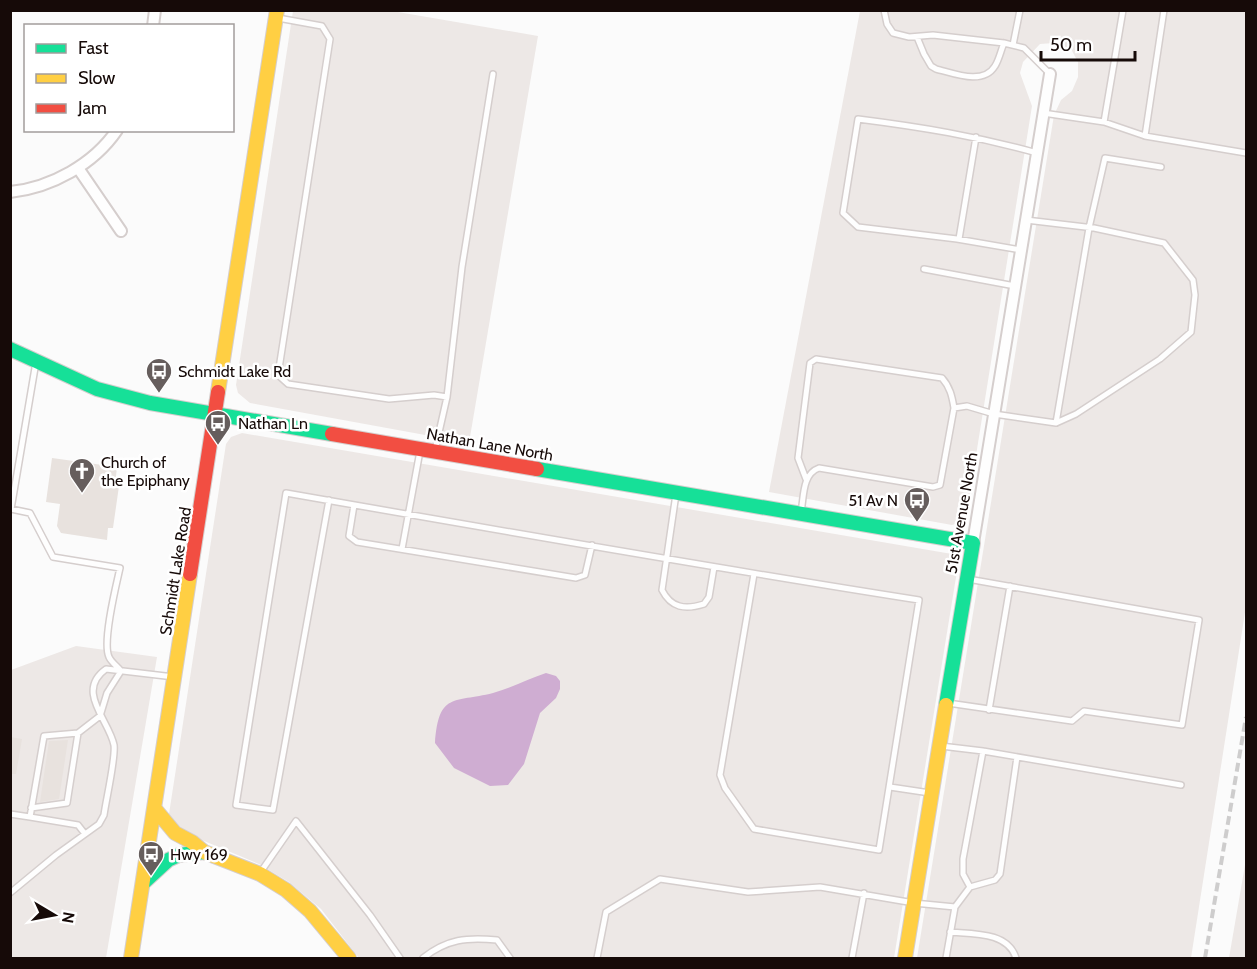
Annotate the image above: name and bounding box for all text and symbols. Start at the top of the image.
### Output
legend [24,24,234,132]
scale bar [1041,24,1136,62]
text: 50 m [1050,34,1092,56]
text: Fast [78,37,109,59]
text: Slow [78,67,115,89]
text: Jam [77,97,107,119]
bus stop icon: Schmidt Lake Rd [144,356,174,394]
place label: Schmidt Lake Rd [178,362,291,381]
bus stop icon: Nathan Ln [203,408,233,446]
place label: Nathan Ln [238,414,308,433]
street label: Nathan Lane North [425,424,555,465]
street label: 51st Avenue North [941,451,982,575]
place label: Church of the Epiphany [101,453,190,490]
church icon: Church of the Epiphany [67,456,97,494]
bus stop icon: 51 Av N [902,485,932,523]
place label: 51 Av N [848,491,898,510]
street label: Schmidt Lake Road [156,506,195,637]
bus stop icon: Hwy 169 [136,839,166,877]
place label: Hwy 169 [170,845,228,864]
north arrow [24,885,84,945]
text: N [58,910,79,925]

